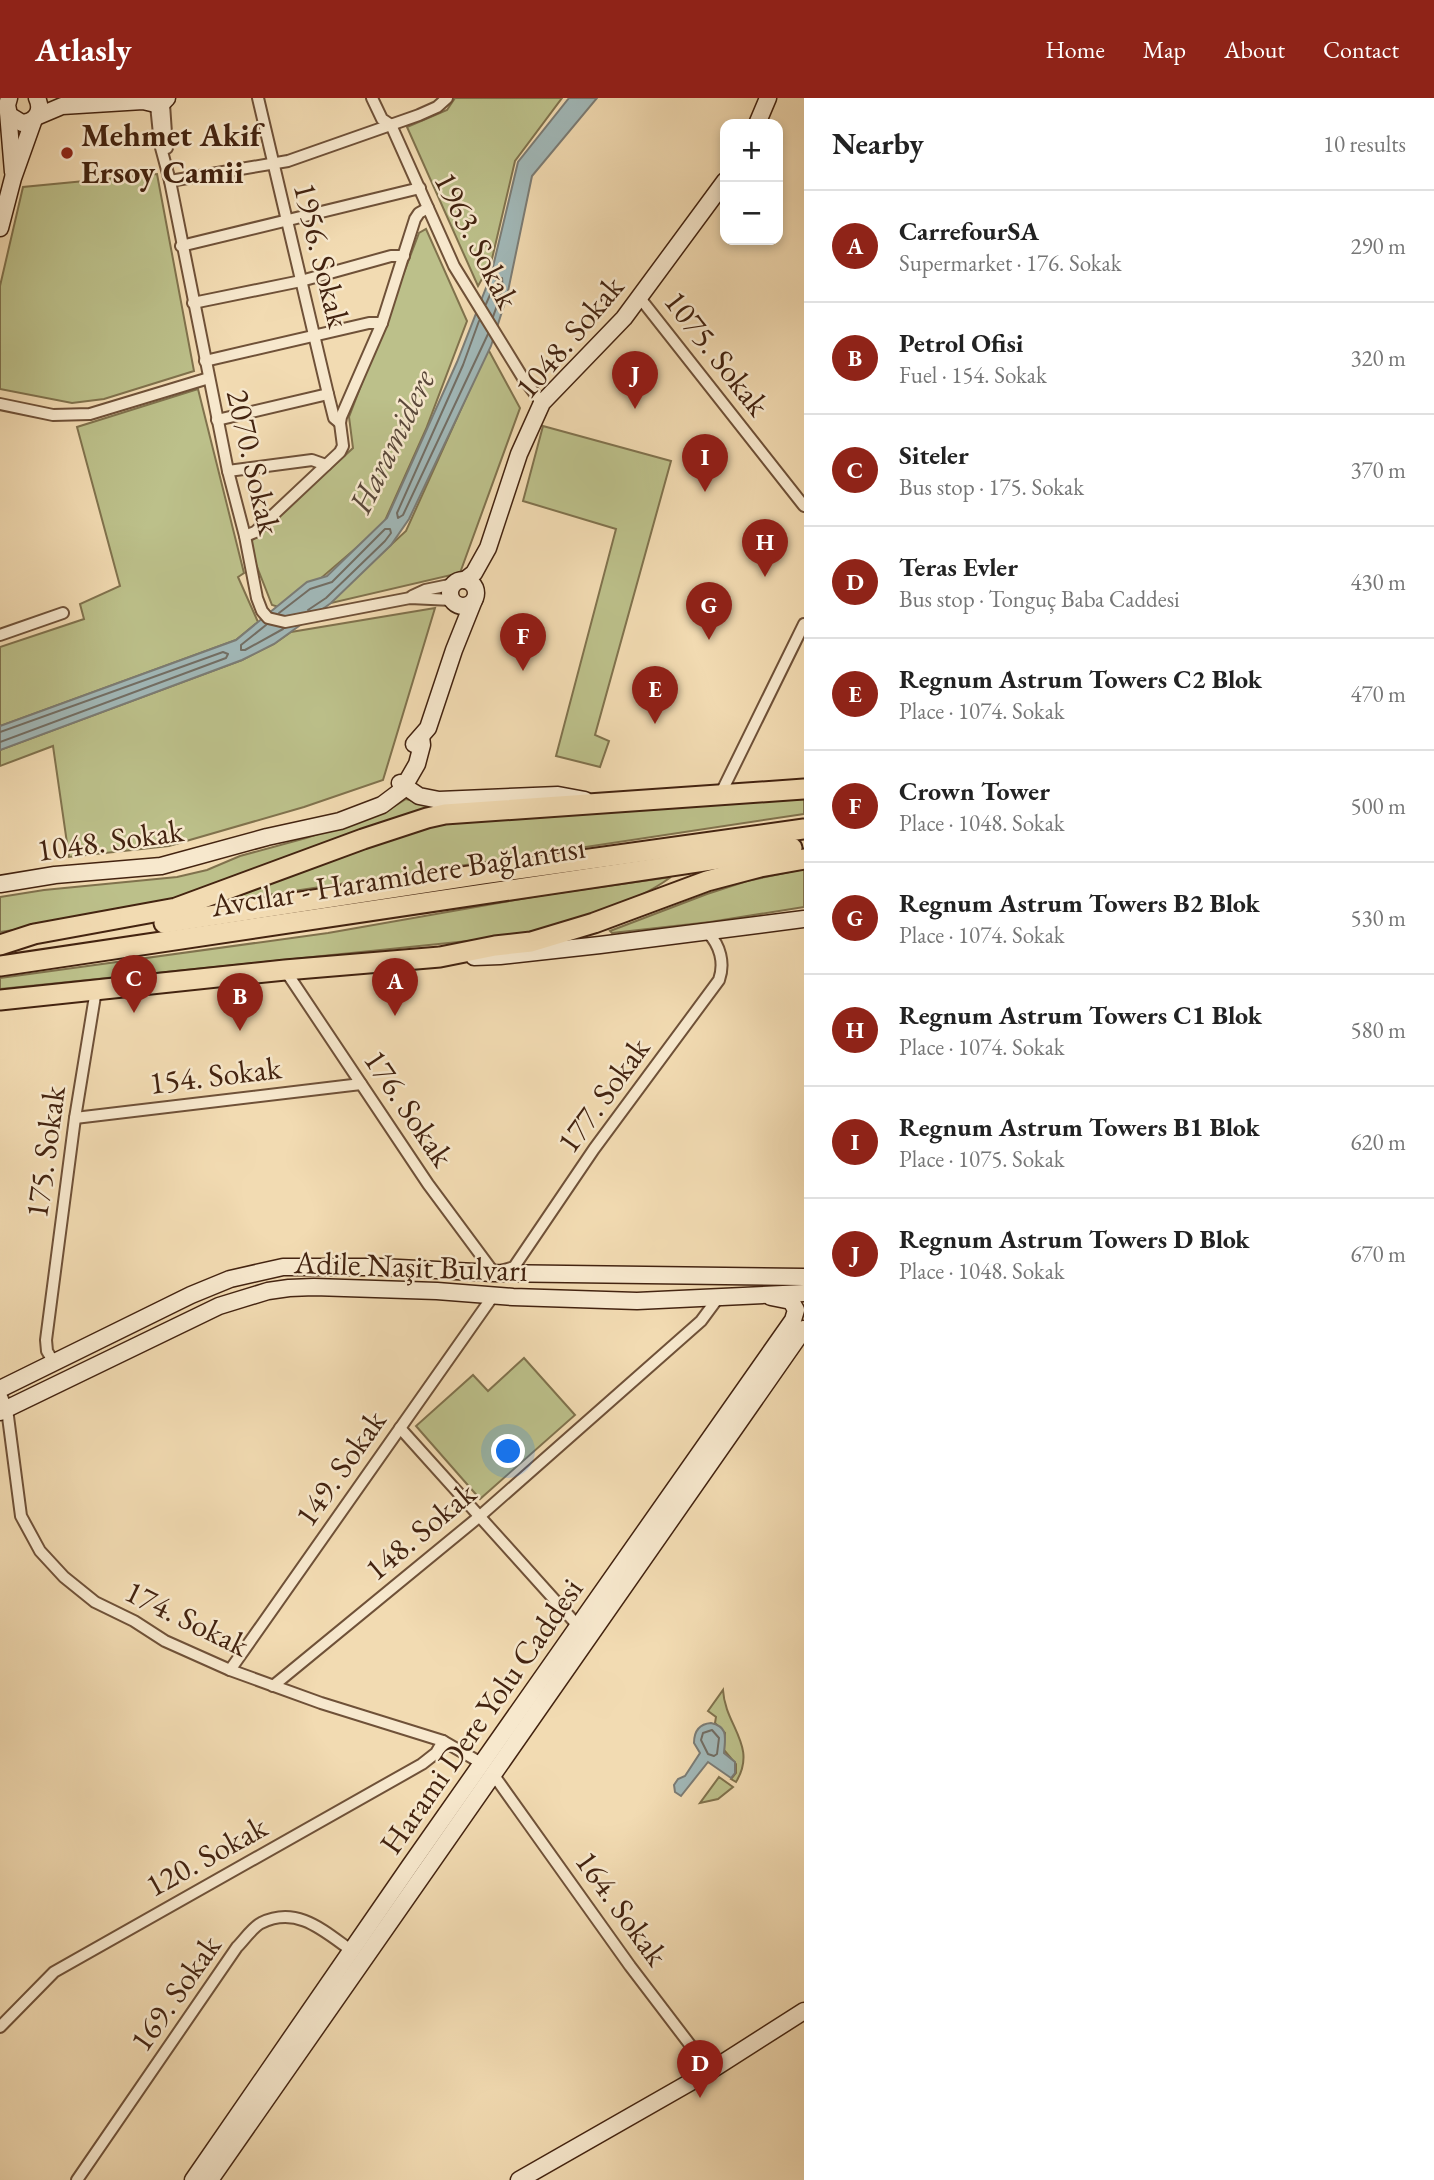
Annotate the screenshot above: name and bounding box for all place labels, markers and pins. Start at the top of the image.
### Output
place label: Mehmet Akif Ersoy Camii [81,114,265,193]
marker: Mehmet Akif Ersoy Camii [59,145,75,161]
pin: J [612,351,658,409]
pin: I [682,434,728,492]
pin: H [742,519,788,577]
pin: G [686,582,732,640]
pin: F [500,613,546,671]
pin: E [632,666,678,724]
pin: C [111,955,157,1013]
pin: A [372,958,418,1016]
pin: B [217,973,263,1031]
pin: D [677,2040,723,2098]

